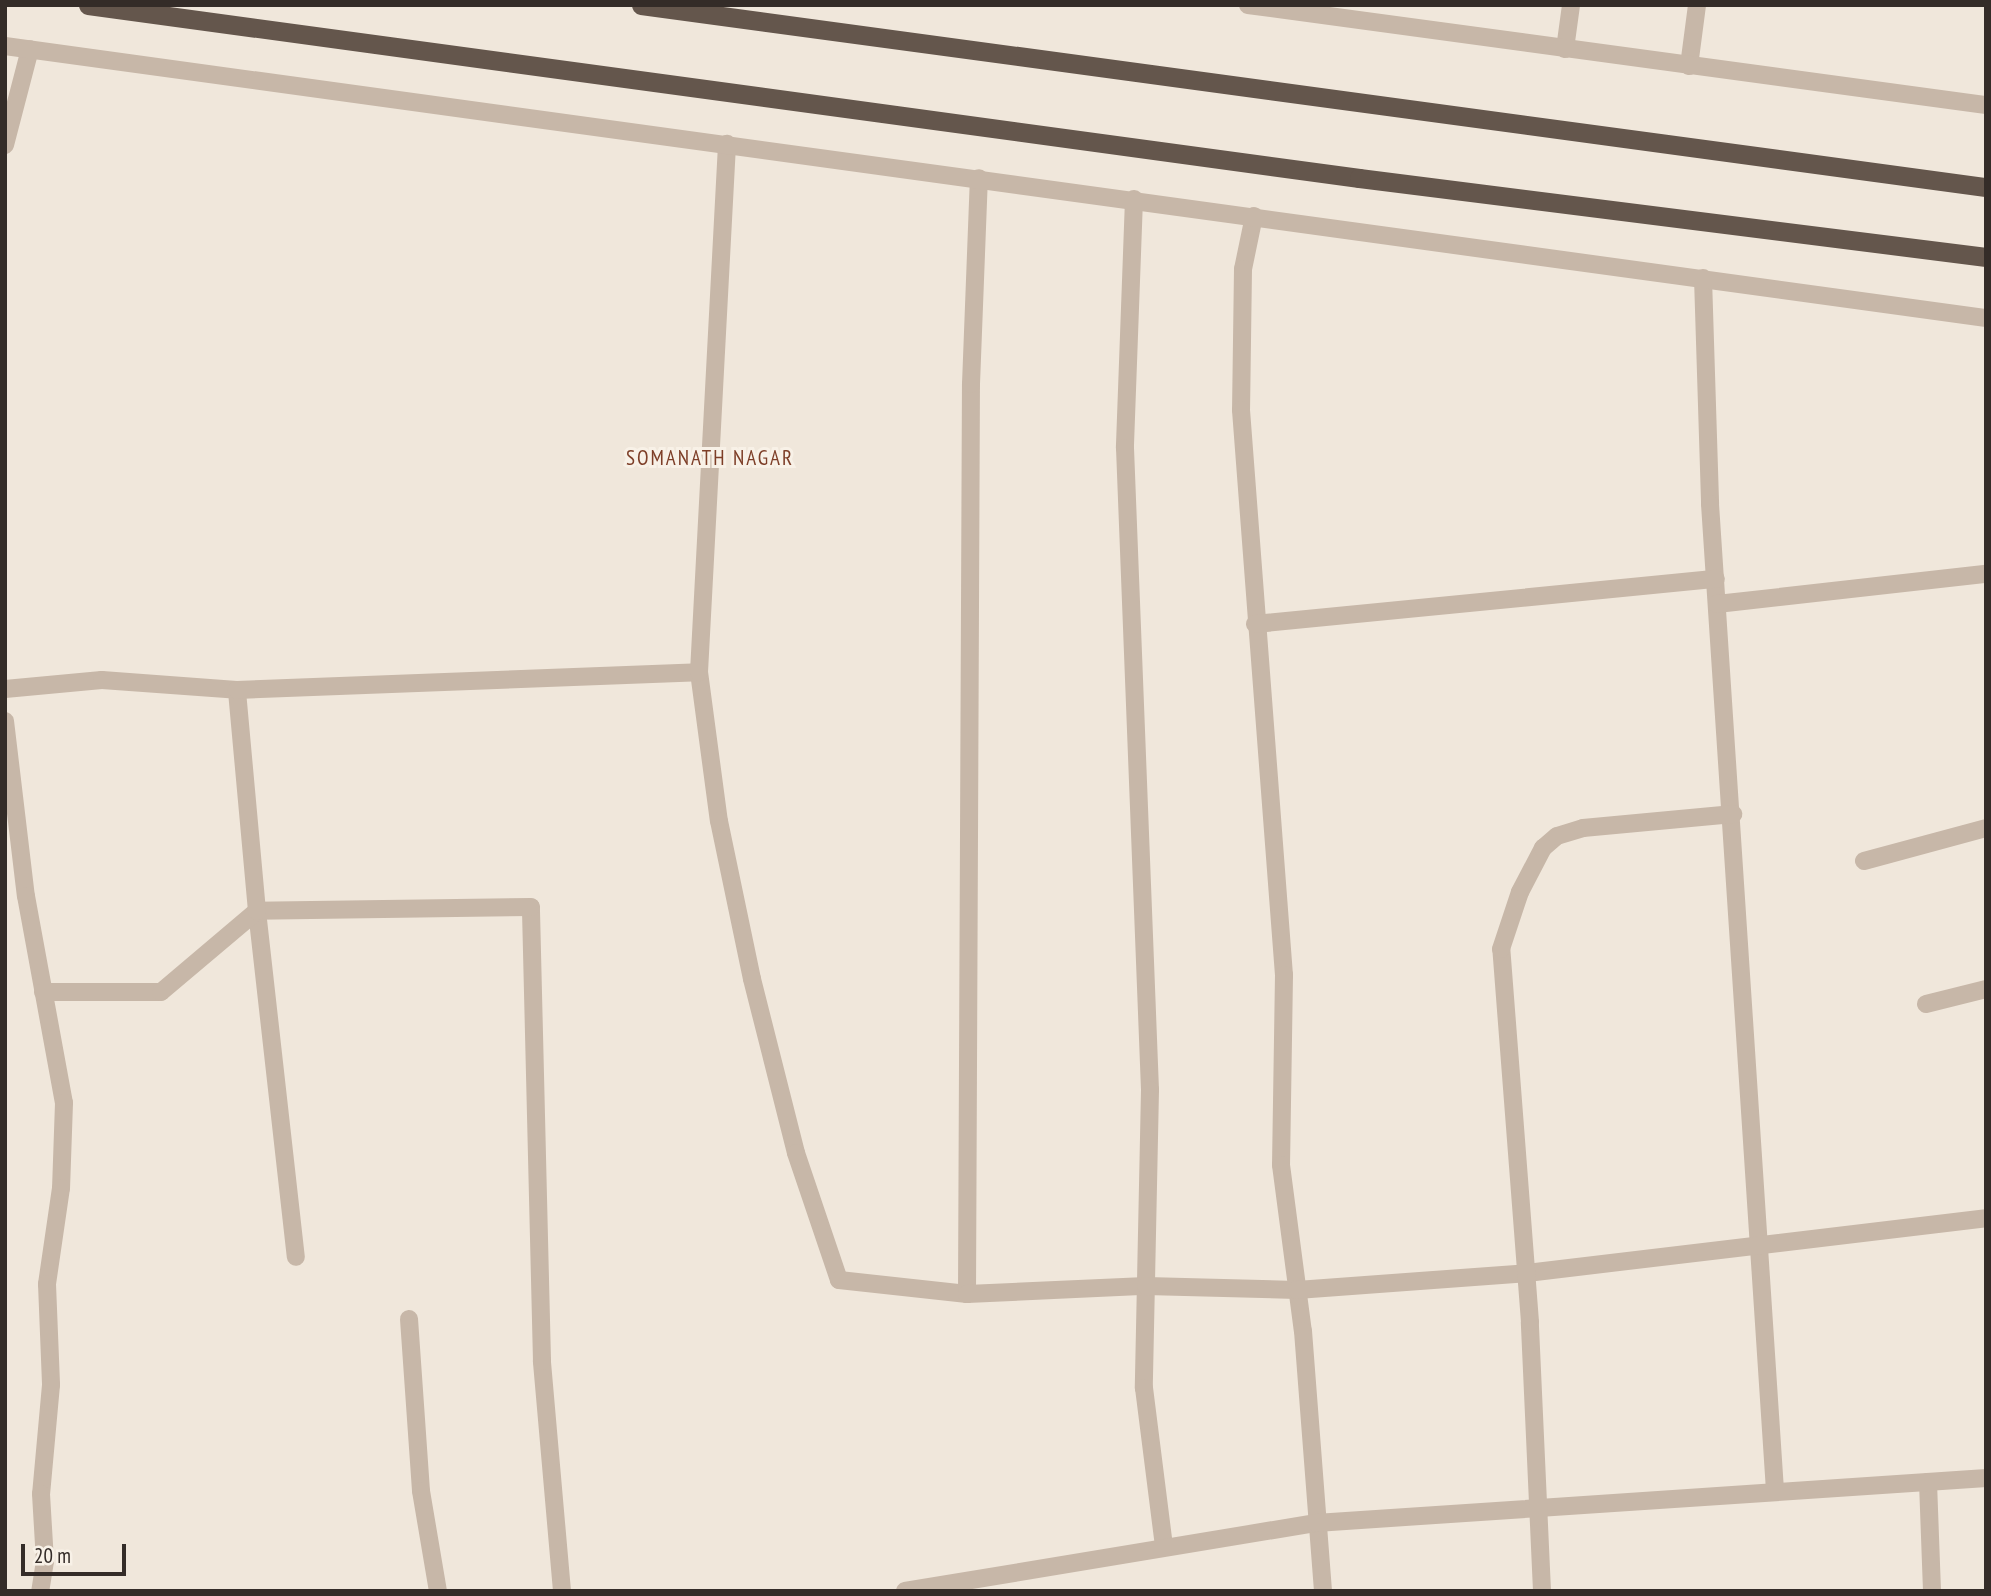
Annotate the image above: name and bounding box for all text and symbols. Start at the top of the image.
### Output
district label: SOMANATH NAGAR [628,445,792,471]
scale bar [24,1530,130,1574]
text: 20 m [34,1542,71,1569]

